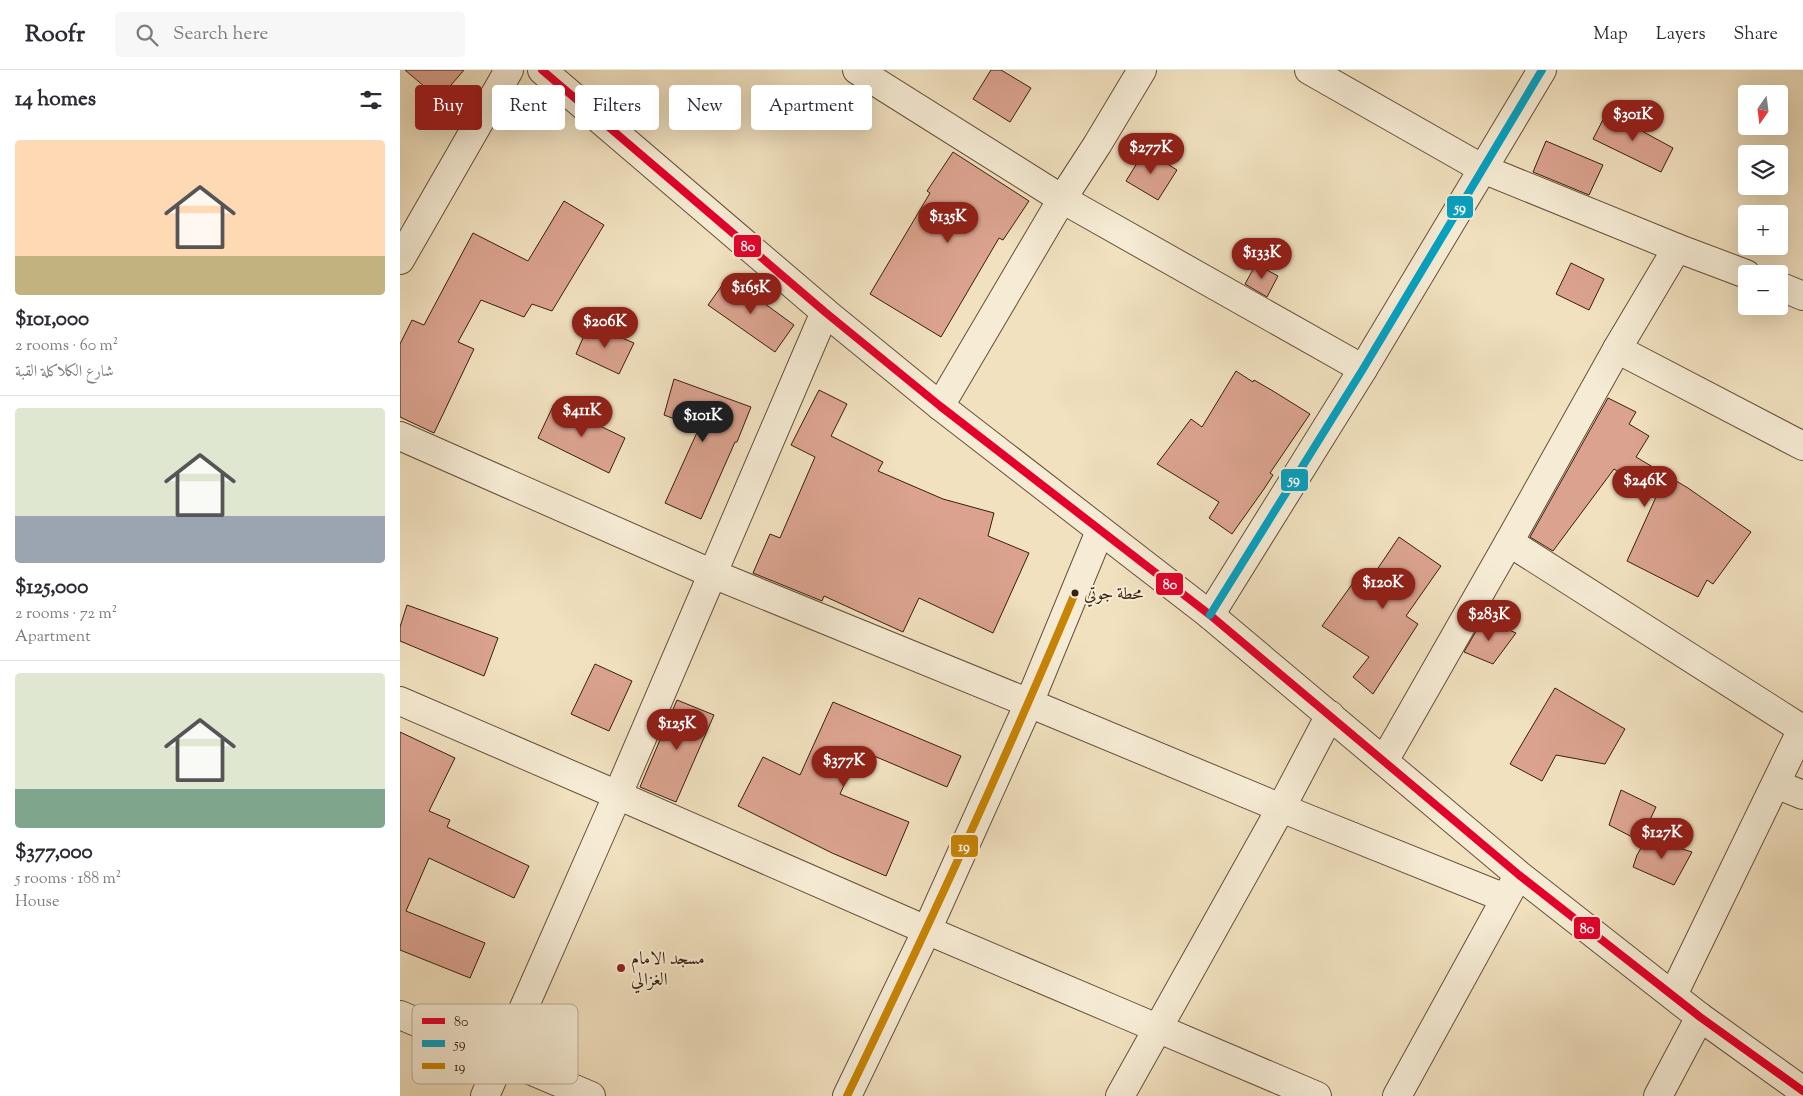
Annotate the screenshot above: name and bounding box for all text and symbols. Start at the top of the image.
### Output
search box [115,12,465,57]
text: Roofr [25,18,85,52]
icon: search [133,21,161,49]
text: Search here [173,21,268,48]
text: Map [1593,22,1628,48]
text: Layers [1656,22,1706,48]
text: Share [1734,22,1778,48]
text: 14 homes [15,85,96,115]
chip: Buy [415,85,482,130]
chip: Rent [492,85,565,130]
chip: Filters [575,85,659,130]
chip: New [669,85,741,130]
chip: Apartment [751,85,872,130]
north arrow [1738,85,1788,135]
map controls [1738,85,1788,315]
icon: filters [357,86,385,114]
pin: $301K [1598,100,1668,142]
text: $301K [1613,104,1653,127]
pin: $277K [1116,132,1186,175]
text: $277K [1129,137,1173,160]
button: layers [1738,145,1788,195]
icon: home [155,172,245,262]
line badge: 59 [1446,195,1474,219]
text: 59 [1453,199,1466,219]
pin: $135K [913,202,983,244]
button: + [1738,205,1788,255]
text: $135K [929,206,967,229]
line badge: 80 [733,234,762,258]
text: 80 [741,238,756,258]
pin: $133K [1227,238,1297,280]
text: $133K [1243,242,1281,265]
button: − [1738,265,1788,315]
pin: $165K [716,272,786,315]
text: $165K [732,277,770,300]
text: $101,000 [15,305,89,335]
pin: $206K [570,306,640,349]
text: $206K [583,311,627,334]
text: 2 rooms · 60 m² [15,335,118,358]
text: شارع الكلاكلة القبة [15,361,114,384]
pin: $411K [547,396,617,438]
text: $411K [562,400,602,423]
pin: $101K [668,400,738,443]
text: $101K [683,405,723,428]
icon: home [155,440,245,530]
pin: $246K [1610,466,1680,508]
line badge: 59 [1280,468,1309,492]
text: $246K [1623,470,1667,493]
text: 59 [1287,471,1300,491]
pin: $120K [1348,568,1418,610]
line badge: 80 [1155,572,1184,596]
text: $120K [1362,572,1404,595]
text: $125,000 [15,573,88,603]
text: 80 [1163,576,1178,596]
place label: محطة جوتي [1084,583,1144,608]
marker: محطة جوتي [1070,588,1080,598]
pin: $283K [1454,600,1524,642]
text: 2 rooms · 72 m² [15,603,117,626]
text: $283K [1468,604,1510,627]
text: Apartment [15,626,91,649]
icon: home [155,705,245,795]
pin: $125K [642,708,712,751]
text: $125K [658,713,696,736]
pin: $377K [809,746,879,788]
text: $377K [823,750,865,773]
pin: $127K [1627,818,1697,860]
text: $127K [1641,822,1683,845]
line badge: 19 [950,834,979,858]
text: $377,000 [15,838,93,868]
text: 19 [958,838,970,858]
text: 5 rooms · 188 m² [15,868,121,891]
text: House [15,891,59,914]
line badge: 80 [1573,916,1601,940]
text: 80 [1580,920,1595,940]
place label: مسجد الامام الغزالي [631,947,705,994]
marker: مسجد الامام الغزالي [615,962,627,974]
legend [412,1004,578,1084]
text: 80 [454,1013,468,1033]
text: 59 [453,1035,466,1055]
text: 19 [454,1058,466,1078]

